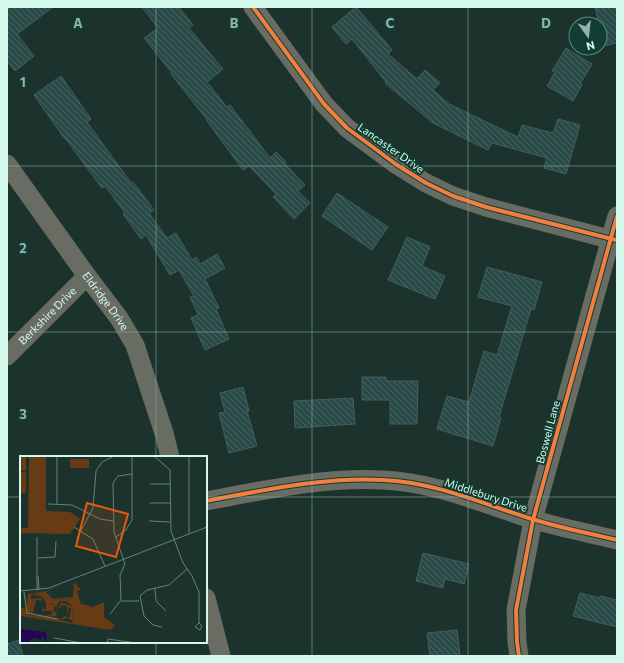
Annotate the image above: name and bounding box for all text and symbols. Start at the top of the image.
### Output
text: A [73,15,83,31]
text: B [230,15,239,31]
text: C [386,15,395,31]
text: D [541,15,551,31]
north arrow [568,16,608,56]
text: N [585,39,596,53]
text: 1 [20,74,26,90]
street label: Lancaster Drive [356,120,427,175]
text: 2 [19,240,27,256]
street label: Eldridge Drive [80,269,132,333]
street label: Berkshire Drive [15,284,79,347]
street label: Boswell Lane [533,399,562,465]
text: 3 [19,406,27,422]
inset map [20,456,207,643]
street label: Middlebury Drive [443,475,529,514]

